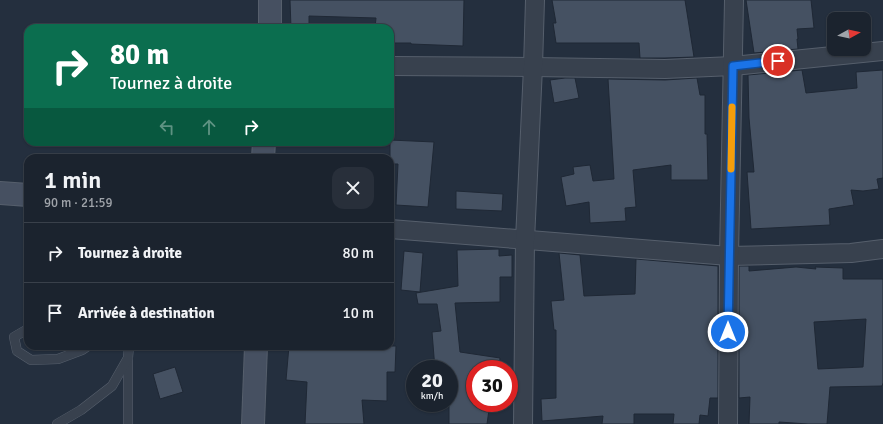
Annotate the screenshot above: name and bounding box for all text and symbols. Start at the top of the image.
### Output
north arrow [827,12,871,56]
map controls [827,12,871,56]
text: 80 m [110,38,169,72]
icon: right [44,40,96,92]
pin [761,44,795,78]
icon: arrive [767,50,789,72]
text: Tournez à droite [110,72,232,94]
icon: left [156,116,178,138]
icon: ahead [198,116,220,138]
icon: right [240,116,262,138]
text: 1 min [44,165,101,195]
button: close [332,167,374,209]
text: 90 m · 21:59 [44,195,113,211]
icon: right [44,242,66,264]
text: Tournez à droite [78,244,182,262]
text: 80 m [343,244,374,262]
icon: arrive [44,302,66,324]
text: Arrivée à destination [78,304,215,322]
text: 10 m [343,304,374,322]
position arrow [707,311,749,353]
speed limit sign: 30 [466,360,518,412]
text: 20 [421,368,443,393]
text: km/h [421,390,443,402]

